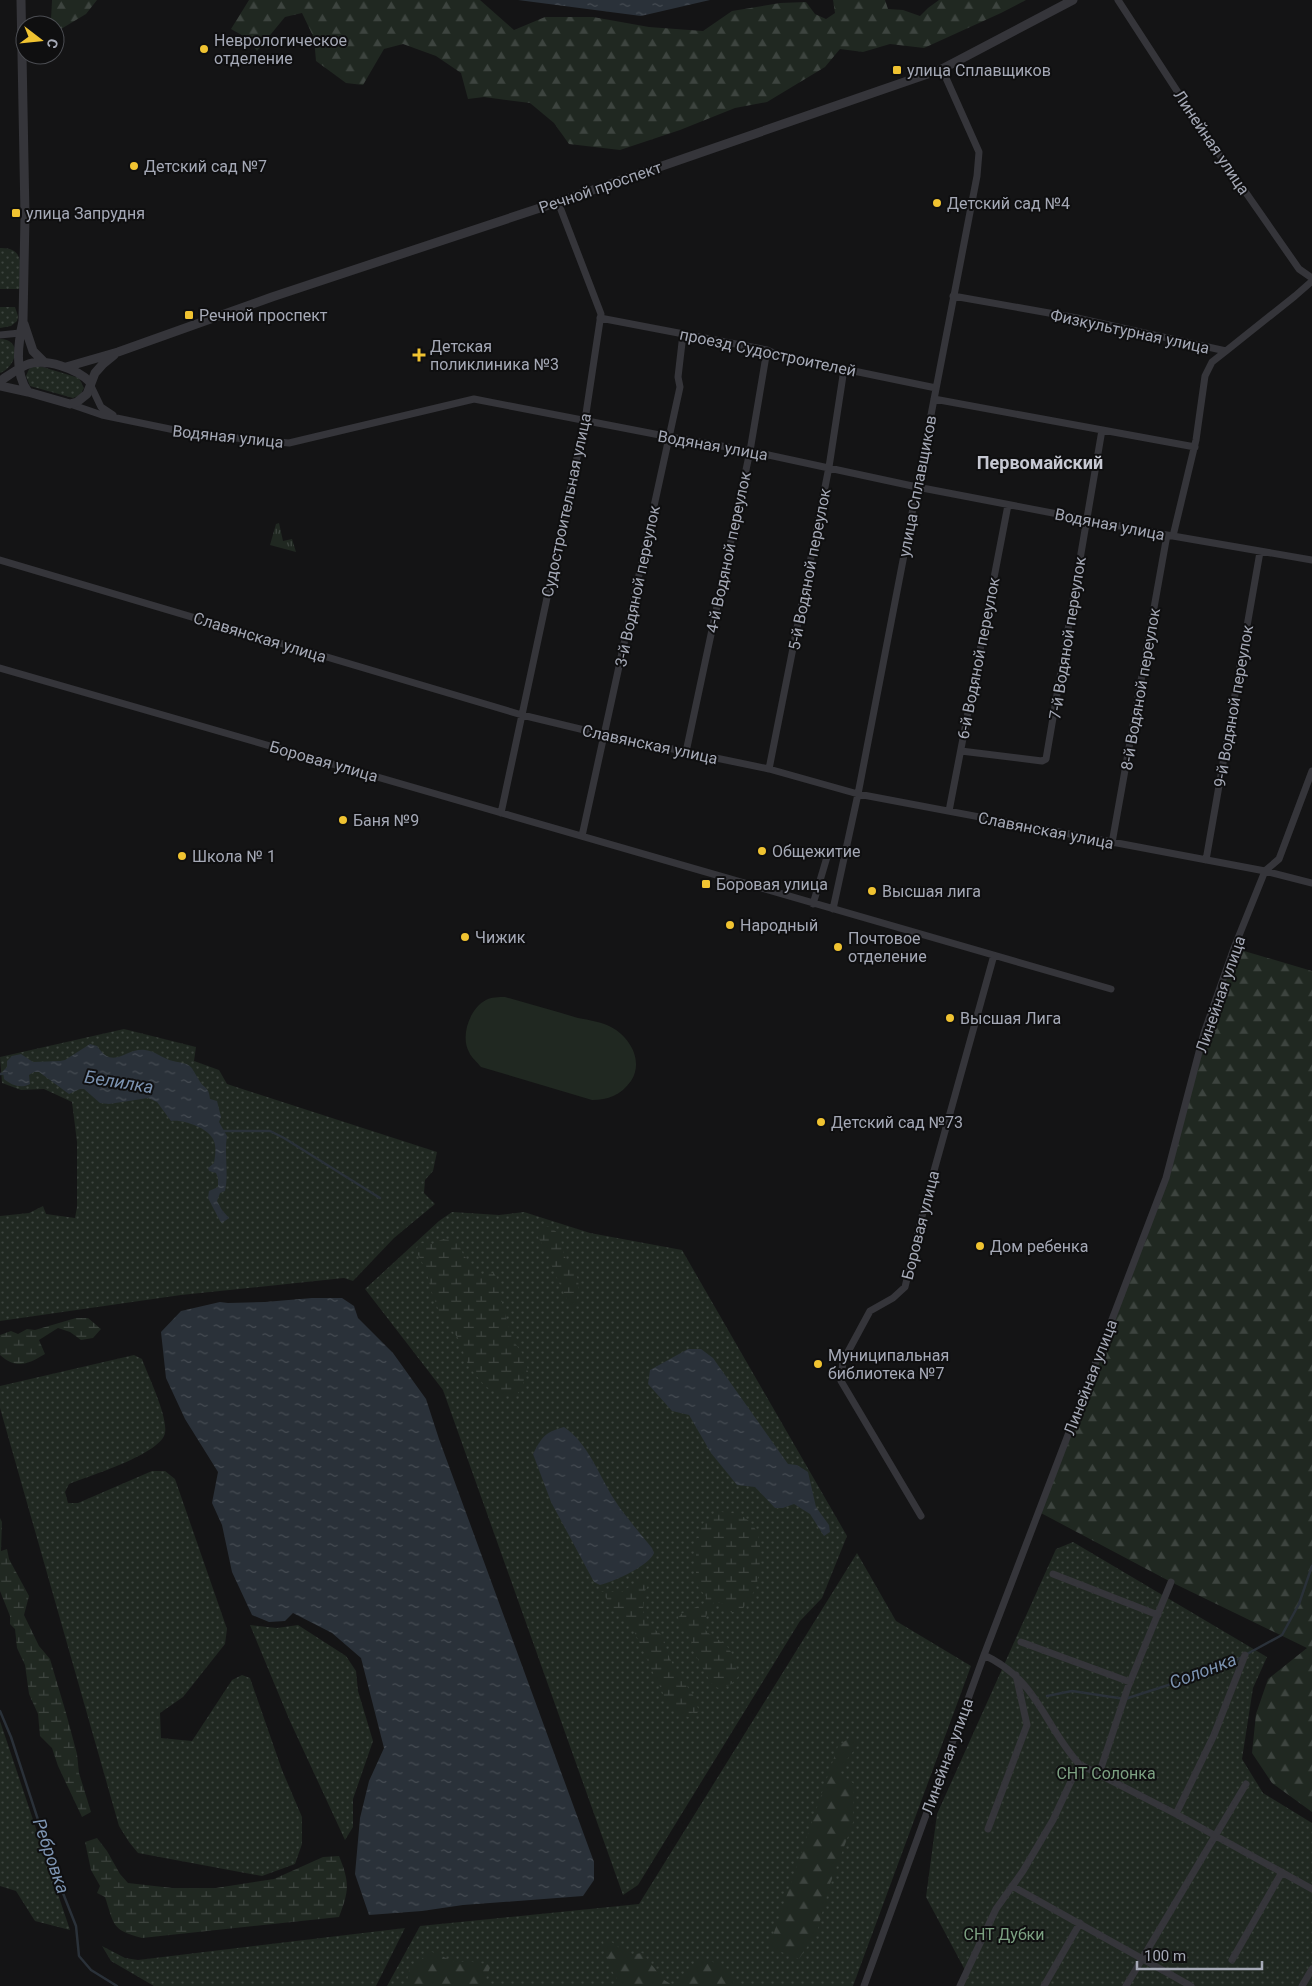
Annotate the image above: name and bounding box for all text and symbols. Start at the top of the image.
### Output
north arrow [15,15,65,65]
place label: Неврологическое отделение [214,31,347,68]
text: С [44,37,61,50]
marker: Неврологическое отделение [198,43,210,55]
place label: улица Сплавщиков [907,61,1051,80]
marker: улица Сплавщиков [891,64,903,76]
street label: Линейная улица [1170,86,1254,198]
place label: Детский сад №7 [144,157,267,176]
street label: Речной проспект [536,157,664,217]
marker: Детский сад №7 [128,160,140,172]
place label: Детский сад №4 [947,194,1070,213]
marker: Детский сад №4 [931,197,943,209]
place label: улица Запрудня [26,204,145,223]
marker: улица Запрудня [10,207,22,219]
street label: Физкультурная улица [1049,305,1211,358]
place label: Речной проспект [199,306,328,325]
marker: Речной проспект [183,309,195,321]
street label: проезд Судостроителей [678,325,858,380]
place label: Детская поликлиника №3 [430,337,559,374]
marker: Детская поликлиника №3 [412,348,426,362]
street label: Судостроительная улица [538,411,595,599]
street label: улица Сплавщиков [894,414,941,559]
street label: Водяная улица [171,421,284,452]
street label: Водяная улица [656,426,770,465]
district label: Первомайский [977,452,1103,473]
street label: 4-й Водяной переулок [702,469,755,635]
street label: 5-й Водяной переулок [784,486,835,652]
street label: 3-й Водяной переулок [611,503,664,669]
street label: Водяная улица [1053,505,1166,544]
street label: 7-й Водяной переулок [1045,555,1090,721]
street label: 6-й Водяной переулок [953,575,1004,741]
street label: 8-й Водяной переулок [1117,606,1164,772]
street label: Славянская улица [191,608,329,667]
street label: 9-й Водяной переулок [1210,623,1257,789]
street label: Славянская улица [580,721,719,768]
street label: Боровая улица [267,737,380,786]
street label: Славянская улица [976,808,1115,853]
place label: Баня №9 [353,811,419,830]
marker: Баня №9 [337,814,349,826]
place label: Общежитие [772,842,860,861]
marker: Общежитие [756,845,768,857]
place label: Школа № 1 [192,847,276,866]
marker: Школа № 1 [176,850,188,862]
place label: Боровая улица [716,875,828,894]
marker: Боровая улица [700,878,712,890]
place label: Высшая лига [882,882,981,901]
marker: Высшая лига [866,885,878,897]
place label: Народный [740,916,818,935]
marker: Народный [724,919,736,931]
place label: Чижик [475,928,526,947]
place label: Почтовое отделение [848,929,927,966]
marker: Чижик [459,931,471,943]
street label: Линейная улица [1192,933,1249,1055]
marker: Почтовое отделение [832,941,844,953]
place label: Высшая Лига [960,1009,1061,1028]
marker: Высшая Лига [944,1012,956,1024]
water label: Белилка [83,1066,155,1097]
place label: Детский сад №73 [831,1113,963,1132]
marker: Детский сад №73 [815,1116,827,1128]
street label: Боровая улица [898,1169,943,1282]
place label: Дом ребенка [990,1237,1088,1256]
marker: Дом ребенка [974,1240,986,1252]
street label: Линейная улица [1060,1317,1121,1438]
place label: Муниципальная библиотека №7 [828,1346,949,1383]
marker: Муниципальная библиотека №7 [812,1358,824,1370]
water label: Солонка [1166,1648,1239,1693]
street label: Линейная улица [918,1696,977,1817]
park label: СНТ Солонка [1056,1764,1156,1783]
water label: Ребровка [29,1815,74,1896]
park label: СНТ Дубки [963,1925,1045,1944]
scale bar [1137,1938,1262,1970]
text: 100 m [1144,1947,1186,1965]

